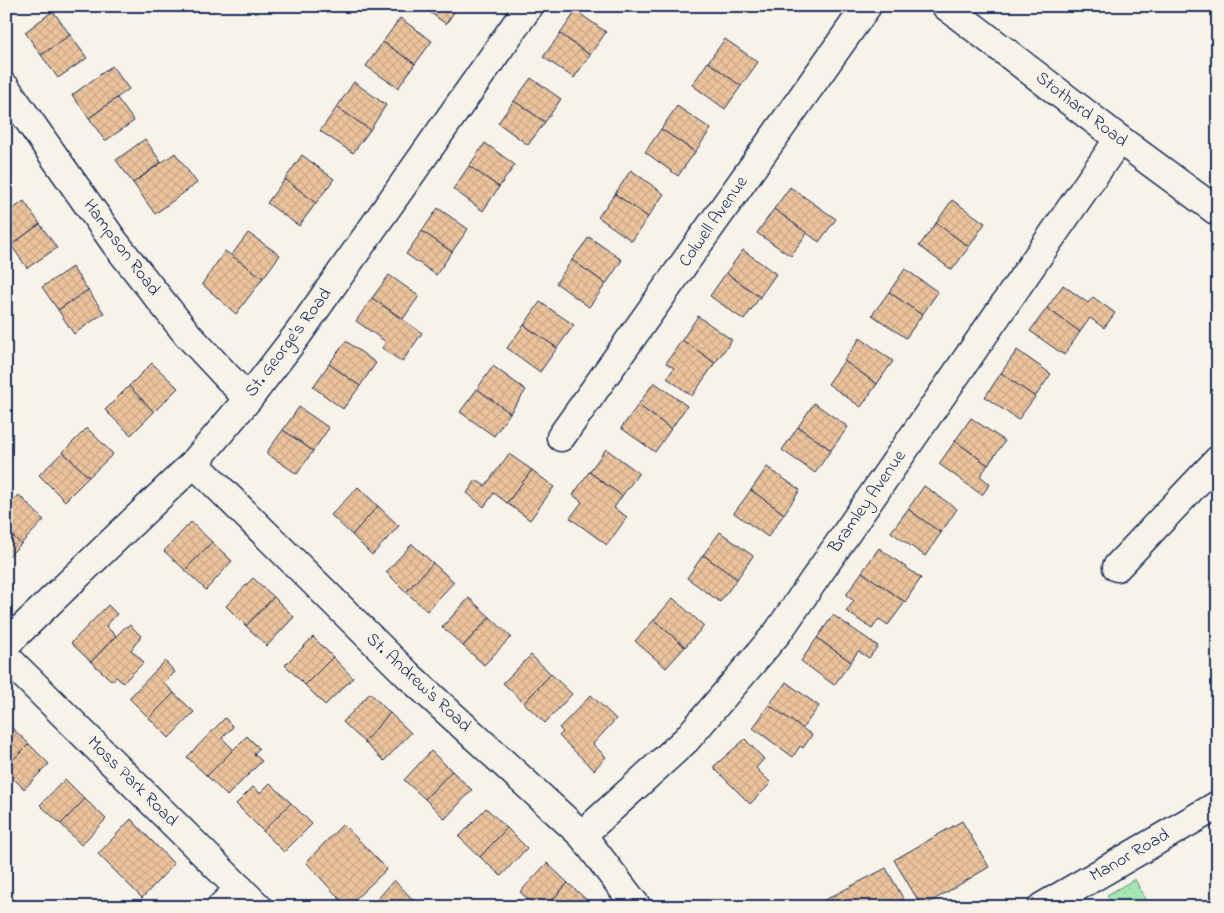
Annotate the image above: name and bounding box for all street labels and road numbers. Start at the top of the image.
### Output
street label: Stothard Road [1029,66,1133,154]
street label: Colwell Avenue [673,170,756,273]
street label: Hampson Road [76,194,166,302]
street label: St. George's Road [239,283,340,404]
street label: Bramley Avenue [822,444,914,560]
street label: St. Andrew's Road [359,627,477,739]
street label: Moss Park Road [81,731,183,833]
street label: Manor Road [1085,823,1175,889]

